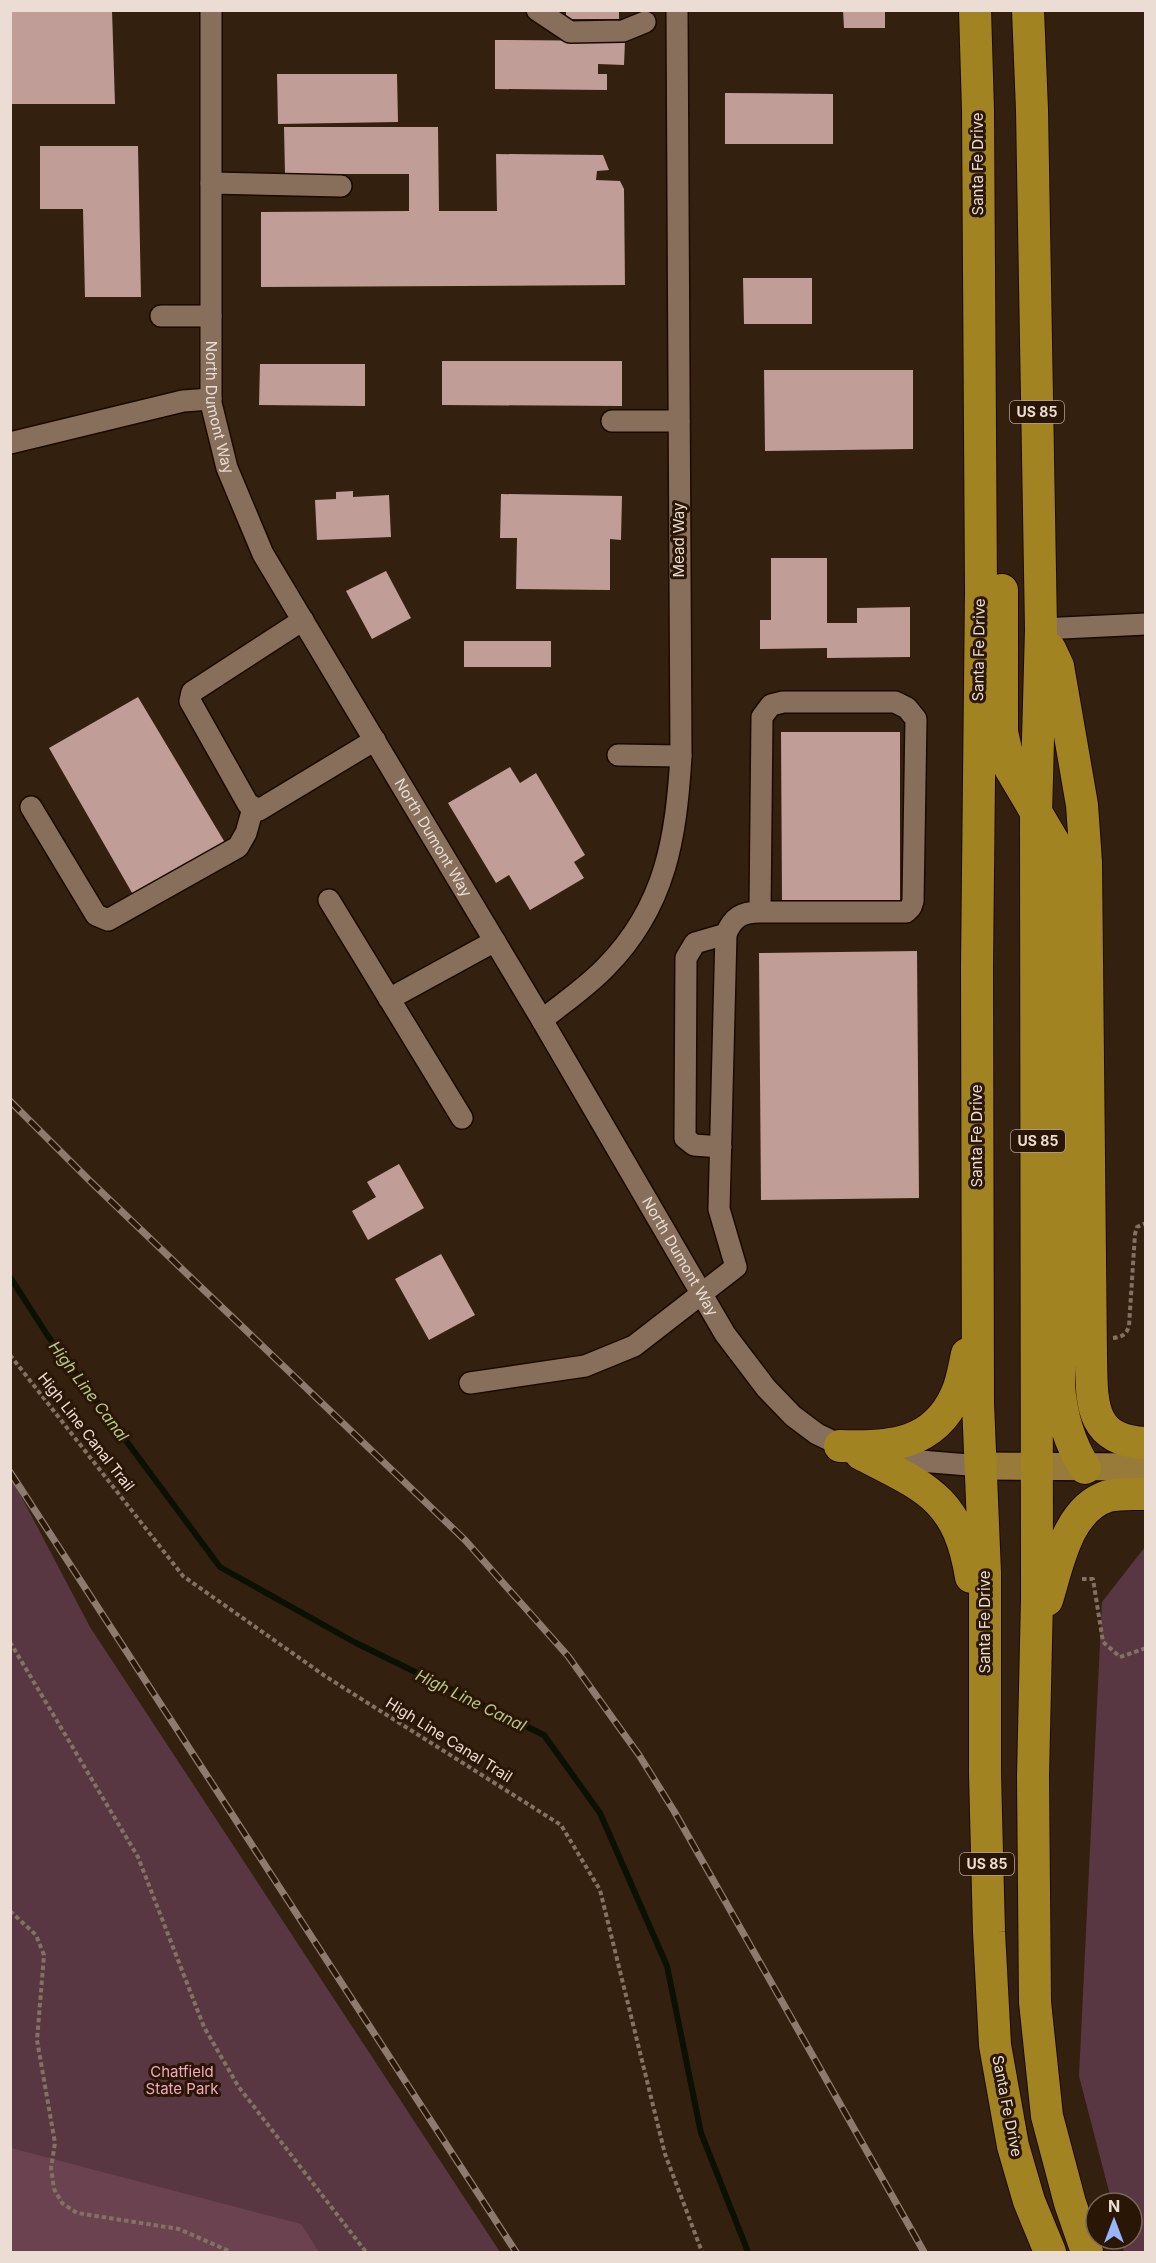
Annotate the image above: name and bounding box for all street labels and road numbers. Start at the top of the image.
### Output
street label: Santa Fe Drive [968,113,987,215]
street label: North Dumont Way [202,341,239,477]
road number: US 85 [1010,401,1064,423]
street label: Mead Way [669,502,688,577]
street label: Santa Fe Drive [968,598,989,702]
street label: North Dumont Way [391,775,476,901]
street label: Santa Fe Drive [967,1085,986,1187]
road number: US 85 [1011,1130,1065,1152]
street label: North Dumont Way [638,1193,723,1320]
street label: High Line Canal Trail [34,1368,139,1495]
street label: Santa Fe Drive [975,1571,994,1673]
street label: High Line Canal Trail [382,1693,516,1786]
road number: US 85 [960,1853,1014,1875]
street label: Santa Fe Drive [988,2054,1027,2158]

